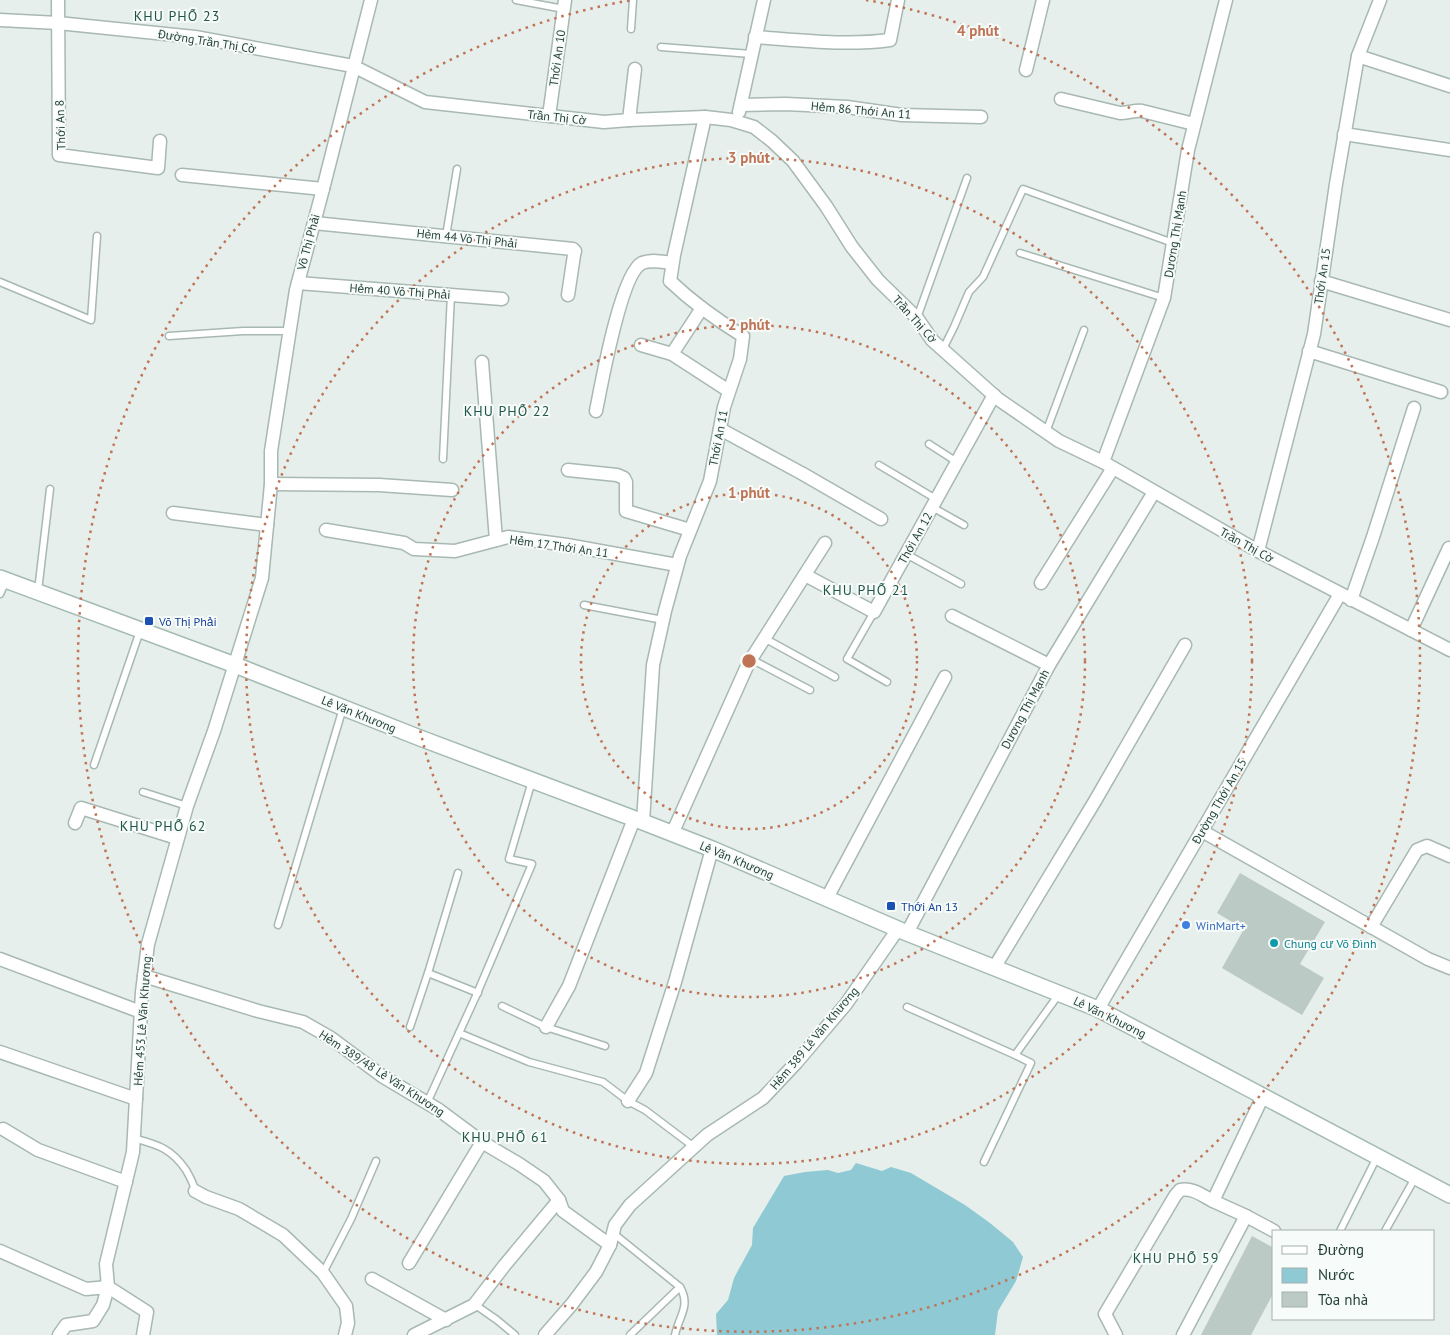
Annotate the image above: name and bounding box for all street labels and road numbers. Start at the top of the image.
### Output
street label: Đường Trần Thị Cờ [156,26,257,56]
street label: Thới An 10 [546,28,568,87]
street label: Hẻm 86 Thới An 11 [810,98,912,122]
street label: Thới An 8 [52,100,68,150]
street label: Trần Thị Cờ [527,106,587,128]
street label: Dương Thị Mạnh [1161,189,1189,279]
street label: Võ Thị Phải [293,212,323,273]
street label: Hẻm 44 Võ Thị Phải [416,225,518,251]
street label: Thới An 15 [1311,247,1333,305]
street label: Hẻm 40 Võ Thị Phải [349,280,451,302]
street label: Trần Thị Cờ [890,292,941,346]
street label: Thới An 11 [705,409,731,467]
street label: Thới An 12 [895,509,935,567]
street label: Trần Thị Cờ [1217,524,1277,566]
street label: Hẻm 17 Thới An 11 [508,532,610,560]
street label: Dương Thị Mạnh [998,667,1052,751]
street label: Lê Văn Khương [319,692,399,736]
street label: Đường Thới An 15 [1188,755,1250,847]
street label: Lê Văn Khương [698,838,776,882]
street label: Hẻm 453 Lê Văn Khương [130,956,154,1086]
street label: Hẻm 389 Lê Văn Khương [767,983,861,1093]
street label: Lê Văn Khương [1071,993,1149,1041]
street label: Hẻm 389/48 Lê Văn Khương [316,1027,448,1119]

